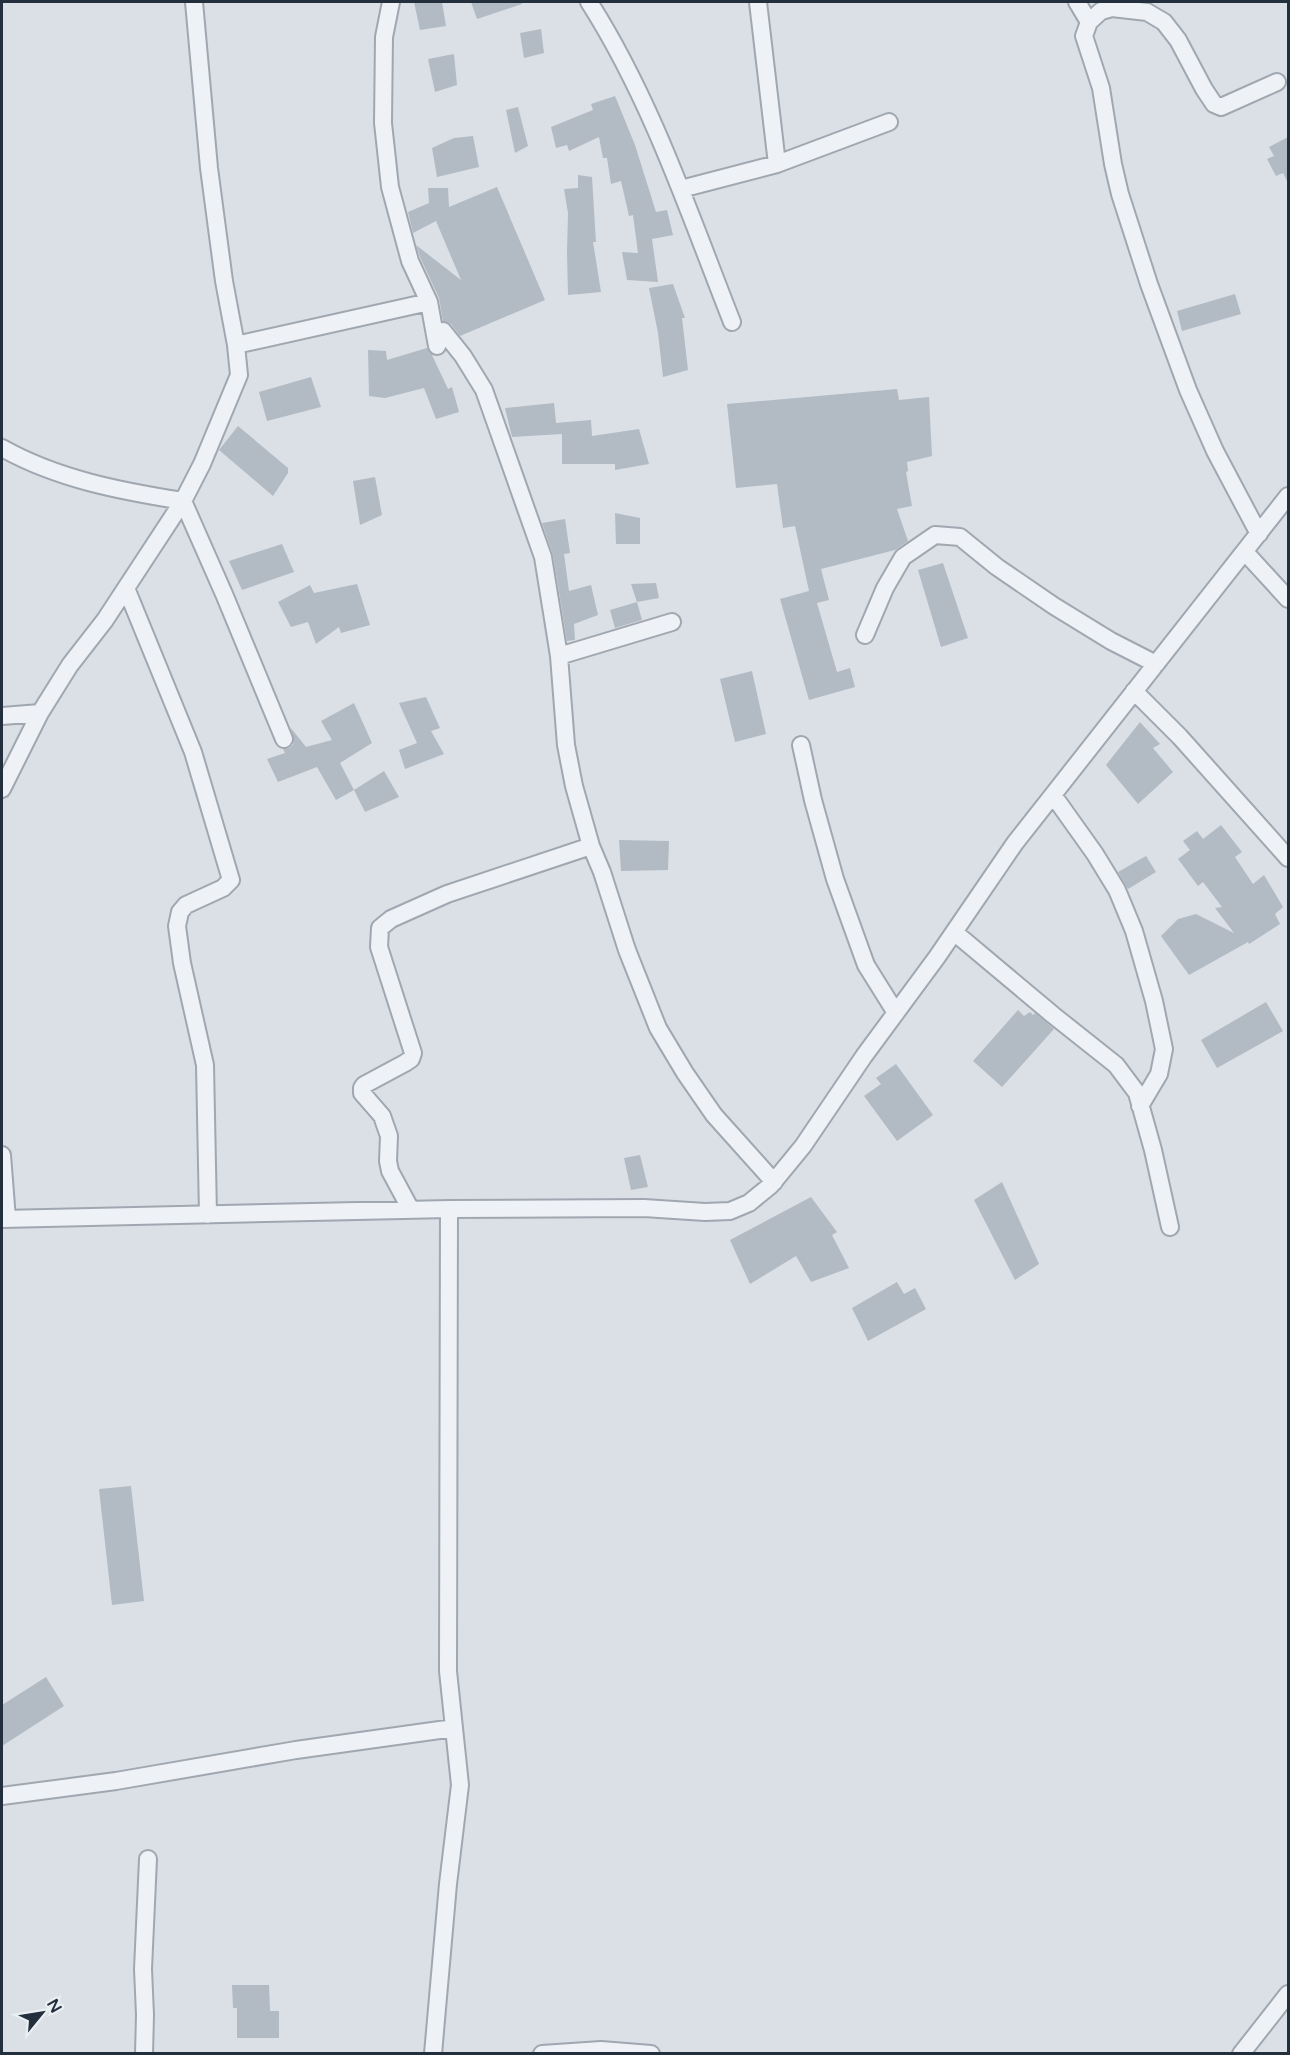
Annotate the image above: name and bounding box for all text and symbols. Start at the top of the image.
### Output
north arrow [12,1983,72,2043]
text: N [42,1995,66,2017]

